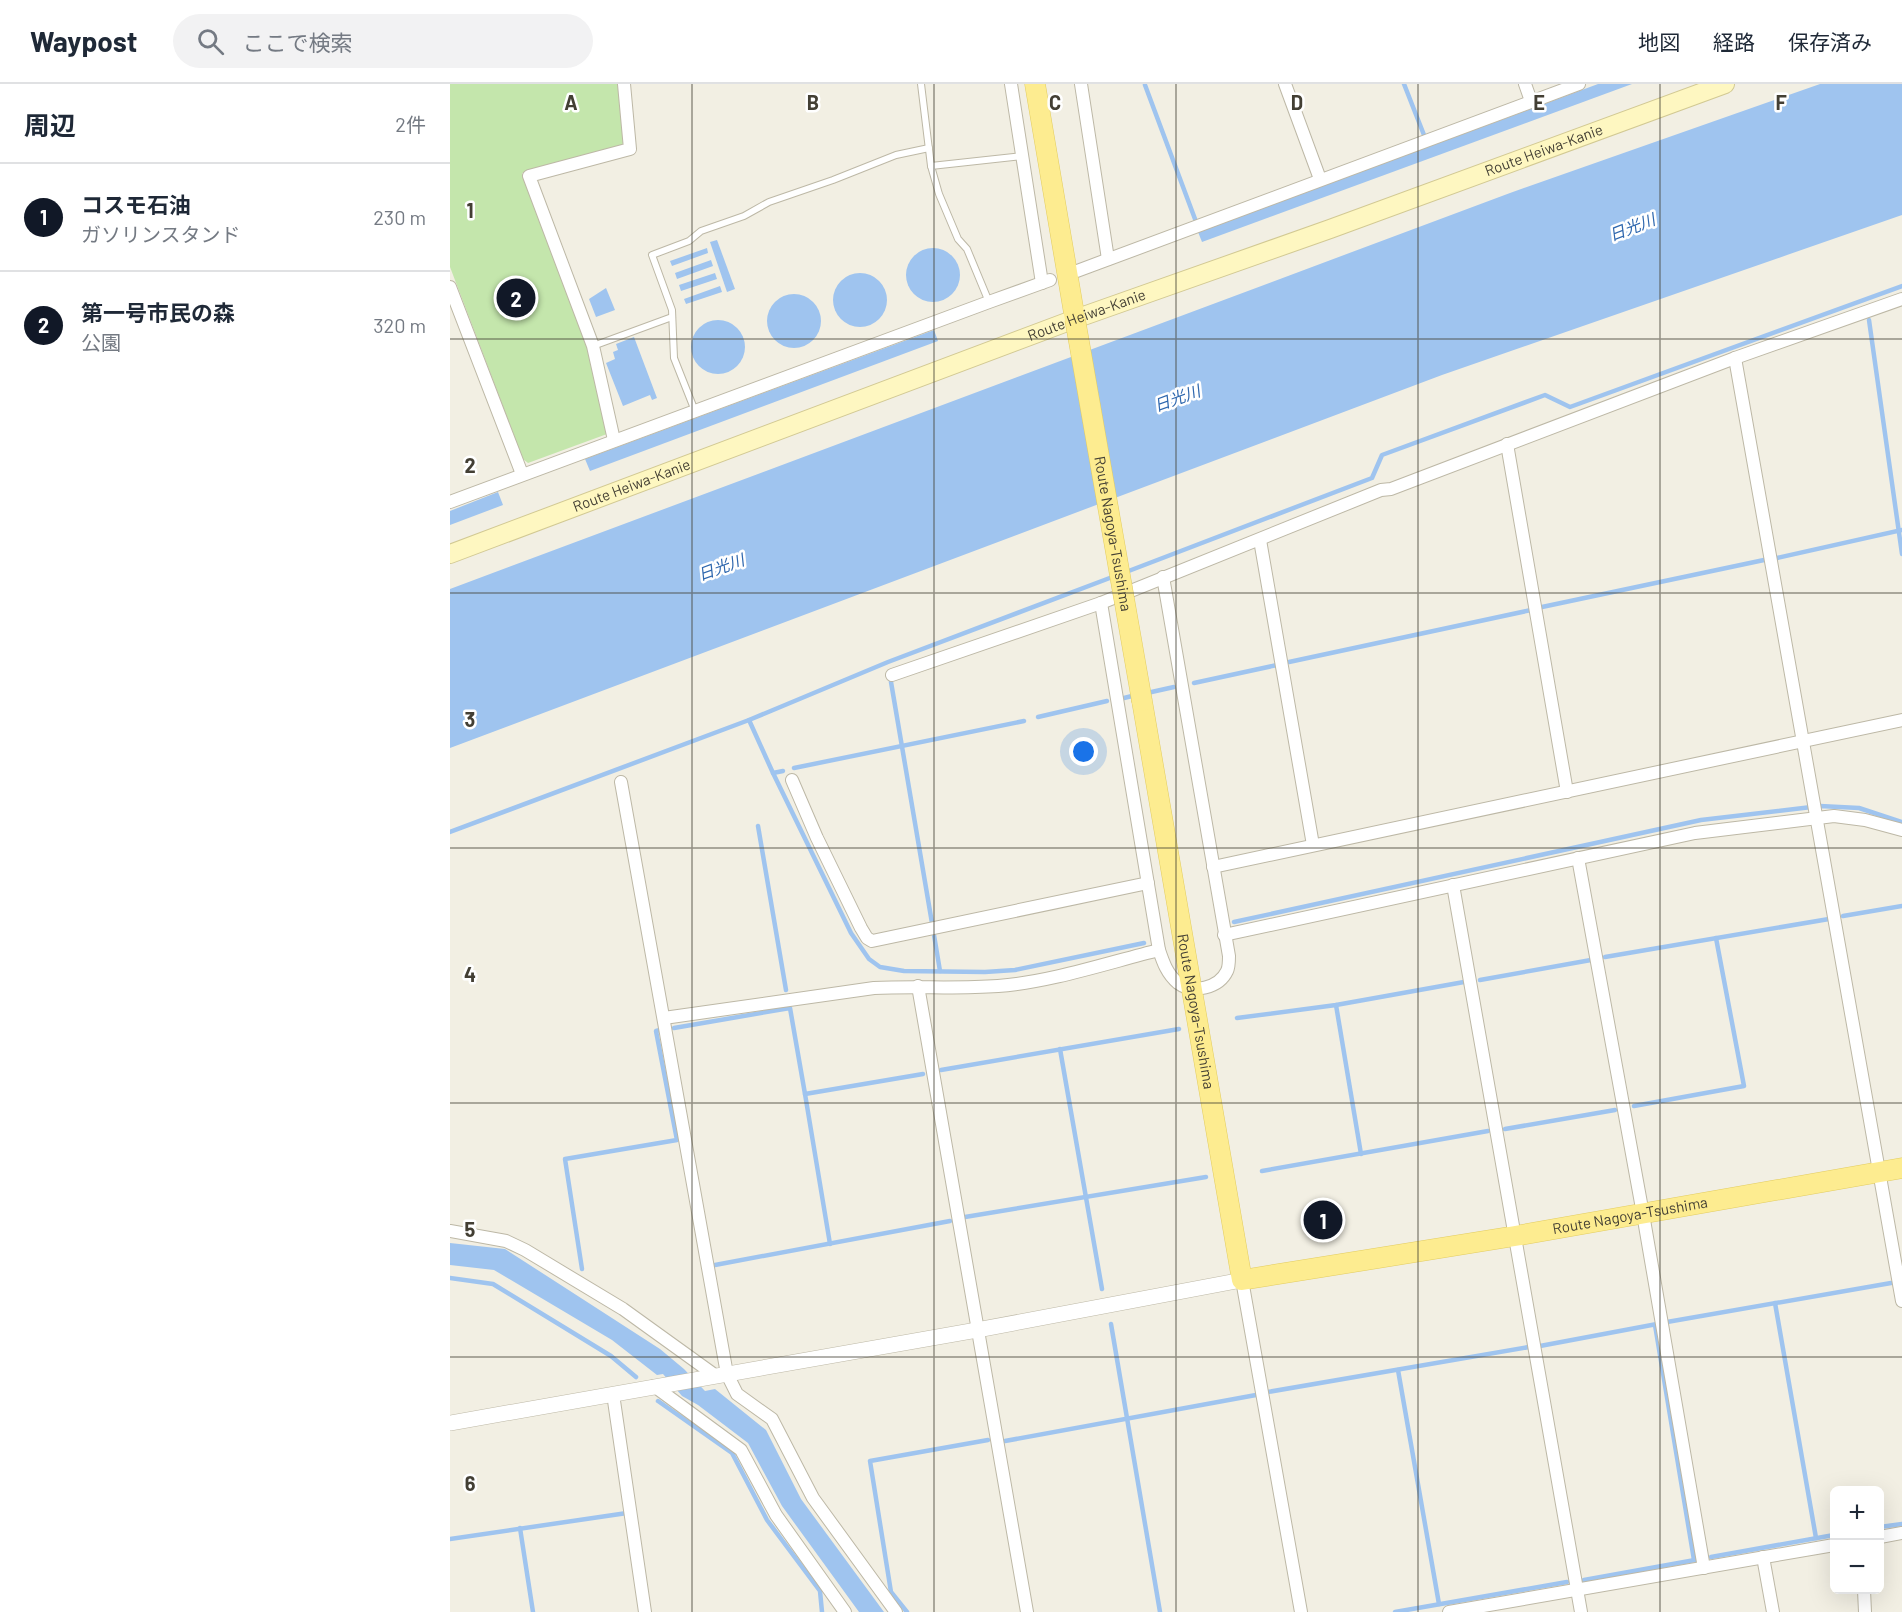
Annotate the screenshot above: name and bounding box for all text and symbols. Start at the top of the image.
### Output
search box [173,14,593,68]
text: Waypost [30,24,137,58]
icon: search [194,25,227,58]
text: ここで検索 [242,29,352,55]
text: 地図 [1638,29,1680,54]
text: 経路 [1713,29,1755,54]
text: 保存済み [1788,29,1872,54]
text: A [564,90,578,114]
text: B [807,90,819,114]
text: C [1049,90,1061,114]
text: D [1291,90,1303,114]
text: E [1533,90,1545,114]
text: F [1775,90,1787,114]
text: 周辺 [24,109,76,140]
text: 2件 [395,112,426,136]
street label: Route Heiwa-Kanie [1482,120,1605,179]
text: コスモ石油 [81,191,191,217]
text: 1 [466,198,474,222]
text: 1 [40,205,47,229]
text: 230 m [373,205,426,229]
water label: 日光川 [1606,208,1659,244]
text: ガソリンスタンド [81,222,241,246]
pin: 2 [496,276,536,320]
street label: Route Heiwa-Kanie [1025,285,1148,344]
text: 第一号市民の森 [81,299,235,325]
text: 2 [38,313,49,337]
text: 320 m [373,313,426,337]
text: 公園 [81,330,121,354]
water label: 日光川 [1151,380,1205,415]
text: 2 [464,453,476,477]
street label: Route Heiwa-Kanie [570,454,693,515]
street label: Route Nagoya-Tsushima [1091,455,1136,613]
water label: 日光川 [695,549,749,584]
text: 3 [465,707,475,731]
your location [1069,737,1098,766]
street label: Route Nagoya-Tsushima [1174,932,1219,1090]
text: 4 [464,962,476,986]
street label: Route Nagoya-Tsushima [1551,1192,1709,1237]
pin: 1 [1304,1198,1342,1242]
text: 5 [465,1217,476,1241]
text: 6 [465,1471,476,1495]
map controls [1830,1486,1884,1594]
button: + [1830,1486,1884,1540]
button: − [1830,1540,1884,1594]

